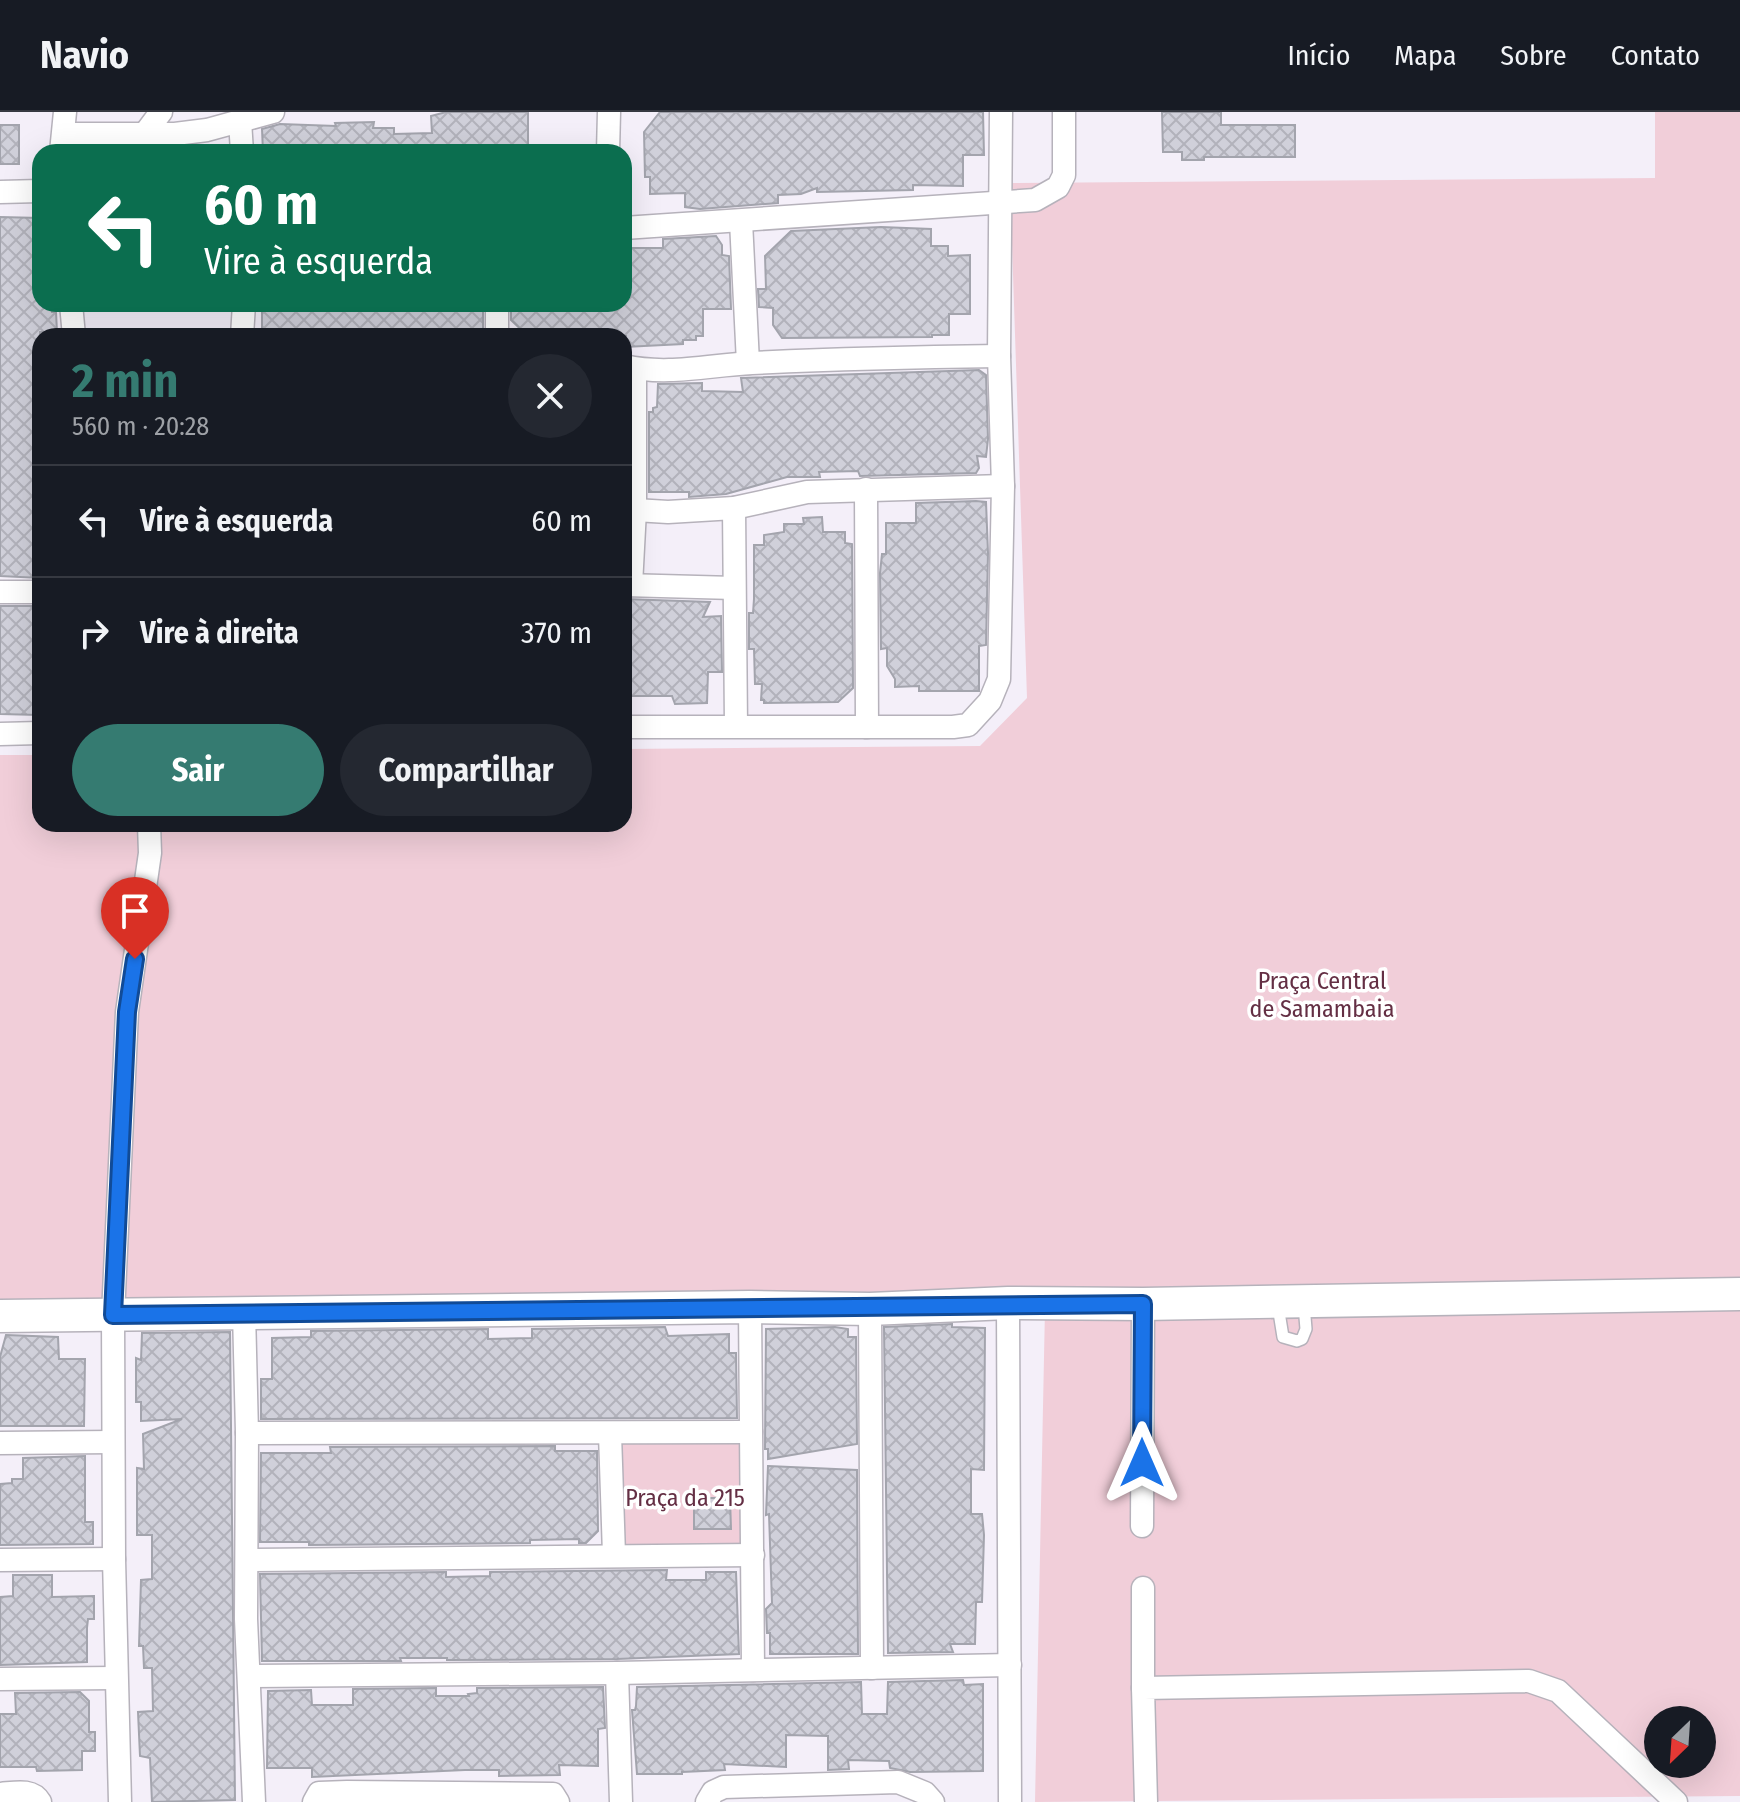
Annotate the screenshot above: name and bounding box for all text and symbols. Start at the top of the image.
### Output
text: Navio [40,32,129,78]
text: Início [1287,39,1350,72]
text: Mapa [1394,39,1456,72]
text: Sobre [1500,39,1567,72]
text: Contato [1611,39,1700,72]
text: 60 m [204,172,318,239]
icon: left [72,176,176,280]
text: Vire à esquerda [204,240,433,284]
text: 2 min [72,352,178,410]
button: close [508,354,592,438]
text: 560 m · 20:28 [72,411,209,442]
icon: left [72,499,116,543]
text: Vire à esquerda [140,503,333,539]
text: 60 m [531,503,592,539]
icon: right [72,611,116,655]
text: Vire à direita [140,615,299,651]
text: 370 m [521,615,592,651]
button: Sair [72,724,324,816]
button: Compartilhar [340,724,592,816]
pin [101,877,169,959]
icon: arrive [113,889,157,933]
park label: Praça Central de Samambaia [1250,967,1394,1023]
position arrow [1100,1421,1184,1505]
park label: Praça da 215 [625,1484,745,1512]
north arrow [1644,1706,1716,1778]
map controls [1644,1706,1716,1778]

